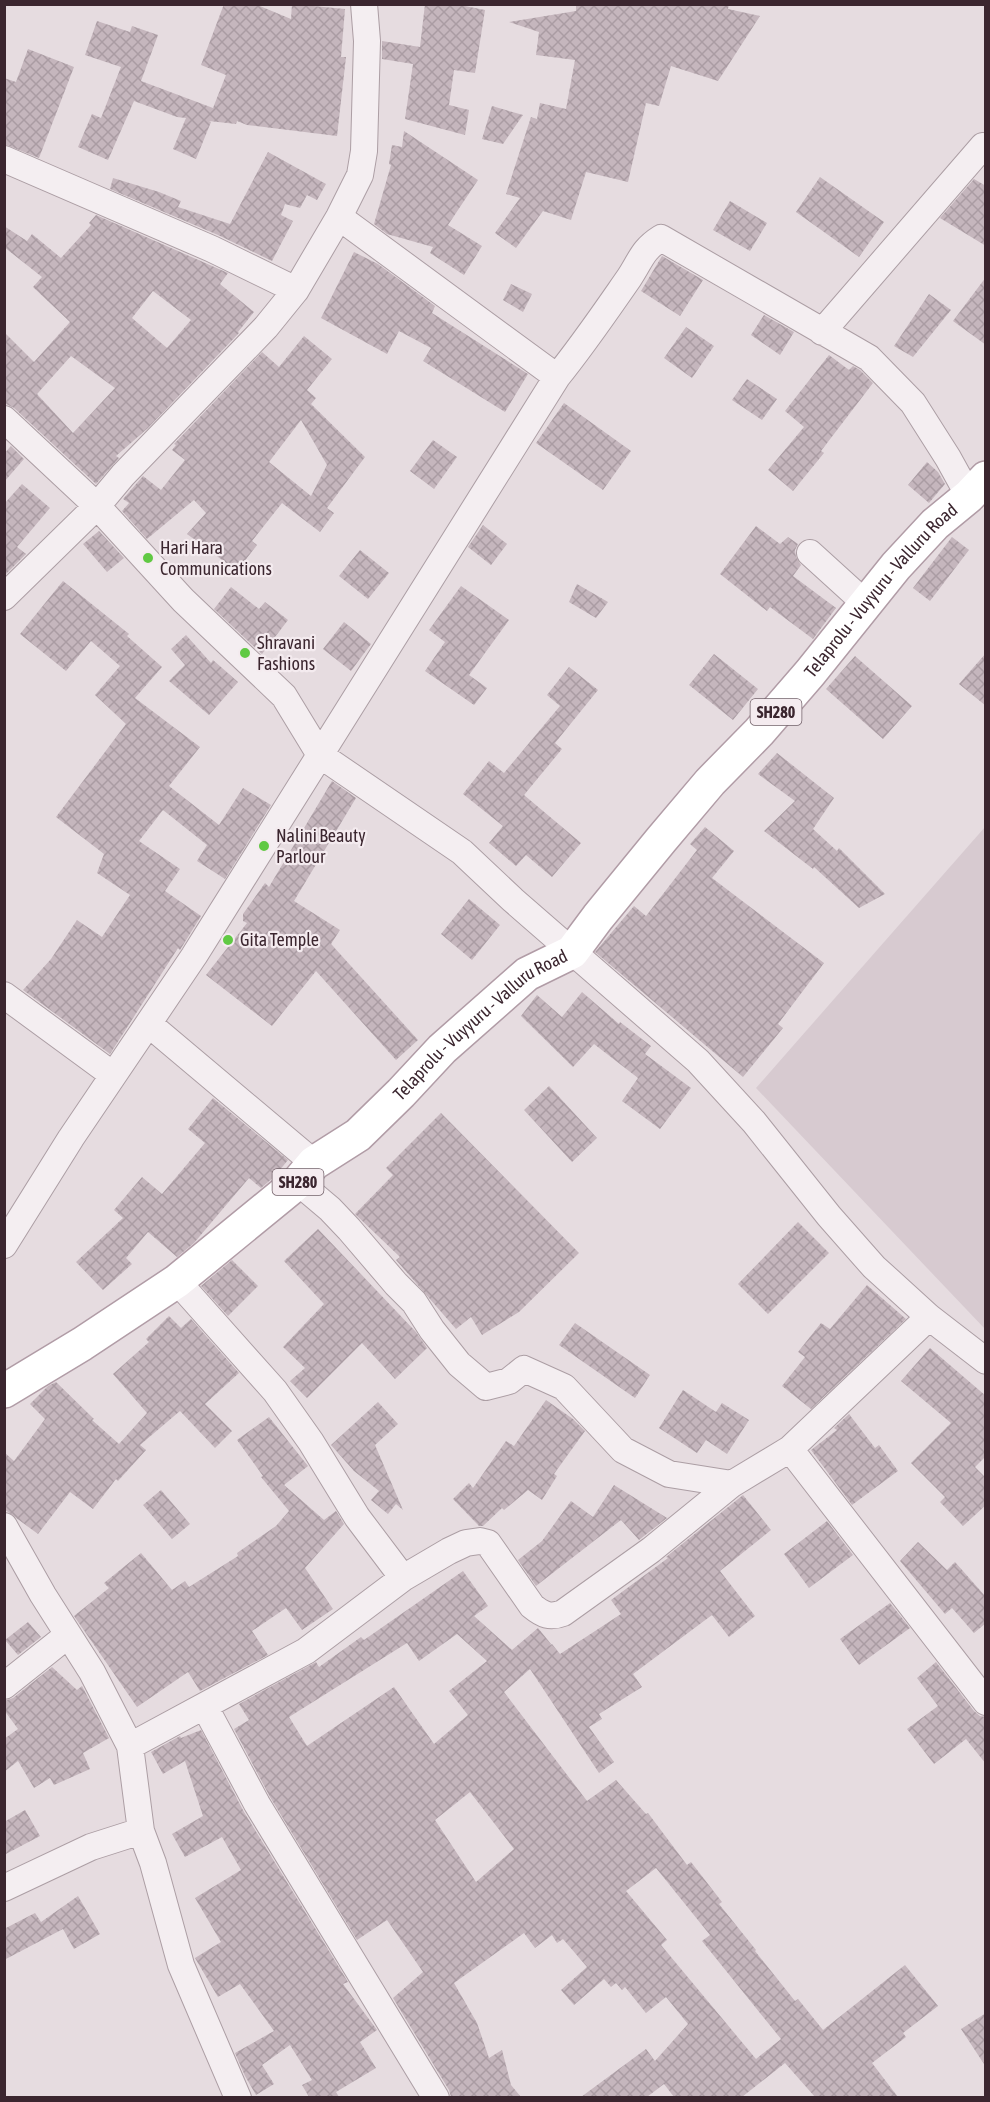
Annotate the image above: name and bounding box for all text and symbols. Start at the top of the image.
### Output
street label: Telaprolu - Vuyyuru - Valluru Road [800,499,961,681]
place label: Hari Hara Communications [160,537,272,579]
marker: Hari Hara Communications [141,551,155,565]
place label: Shravani Fashions [257,632,315,674]
marker: Shravani Fashions [238,646,252,660]
road number: SH280 [750,699,802,725]
place label: Nalini Beauty Parlour [276,825,366,867]
marker: Nalini Beauty Parlour [257,839,271,853]
place label: Gita Temple [240,929,319,950]
marker: Gita Temple [221,933,235,947]
street label: Telaprolu - Vuyyuru - Valluru Road [389,945,571,1105]
road number: SH280 [272,1169,324,1195]

